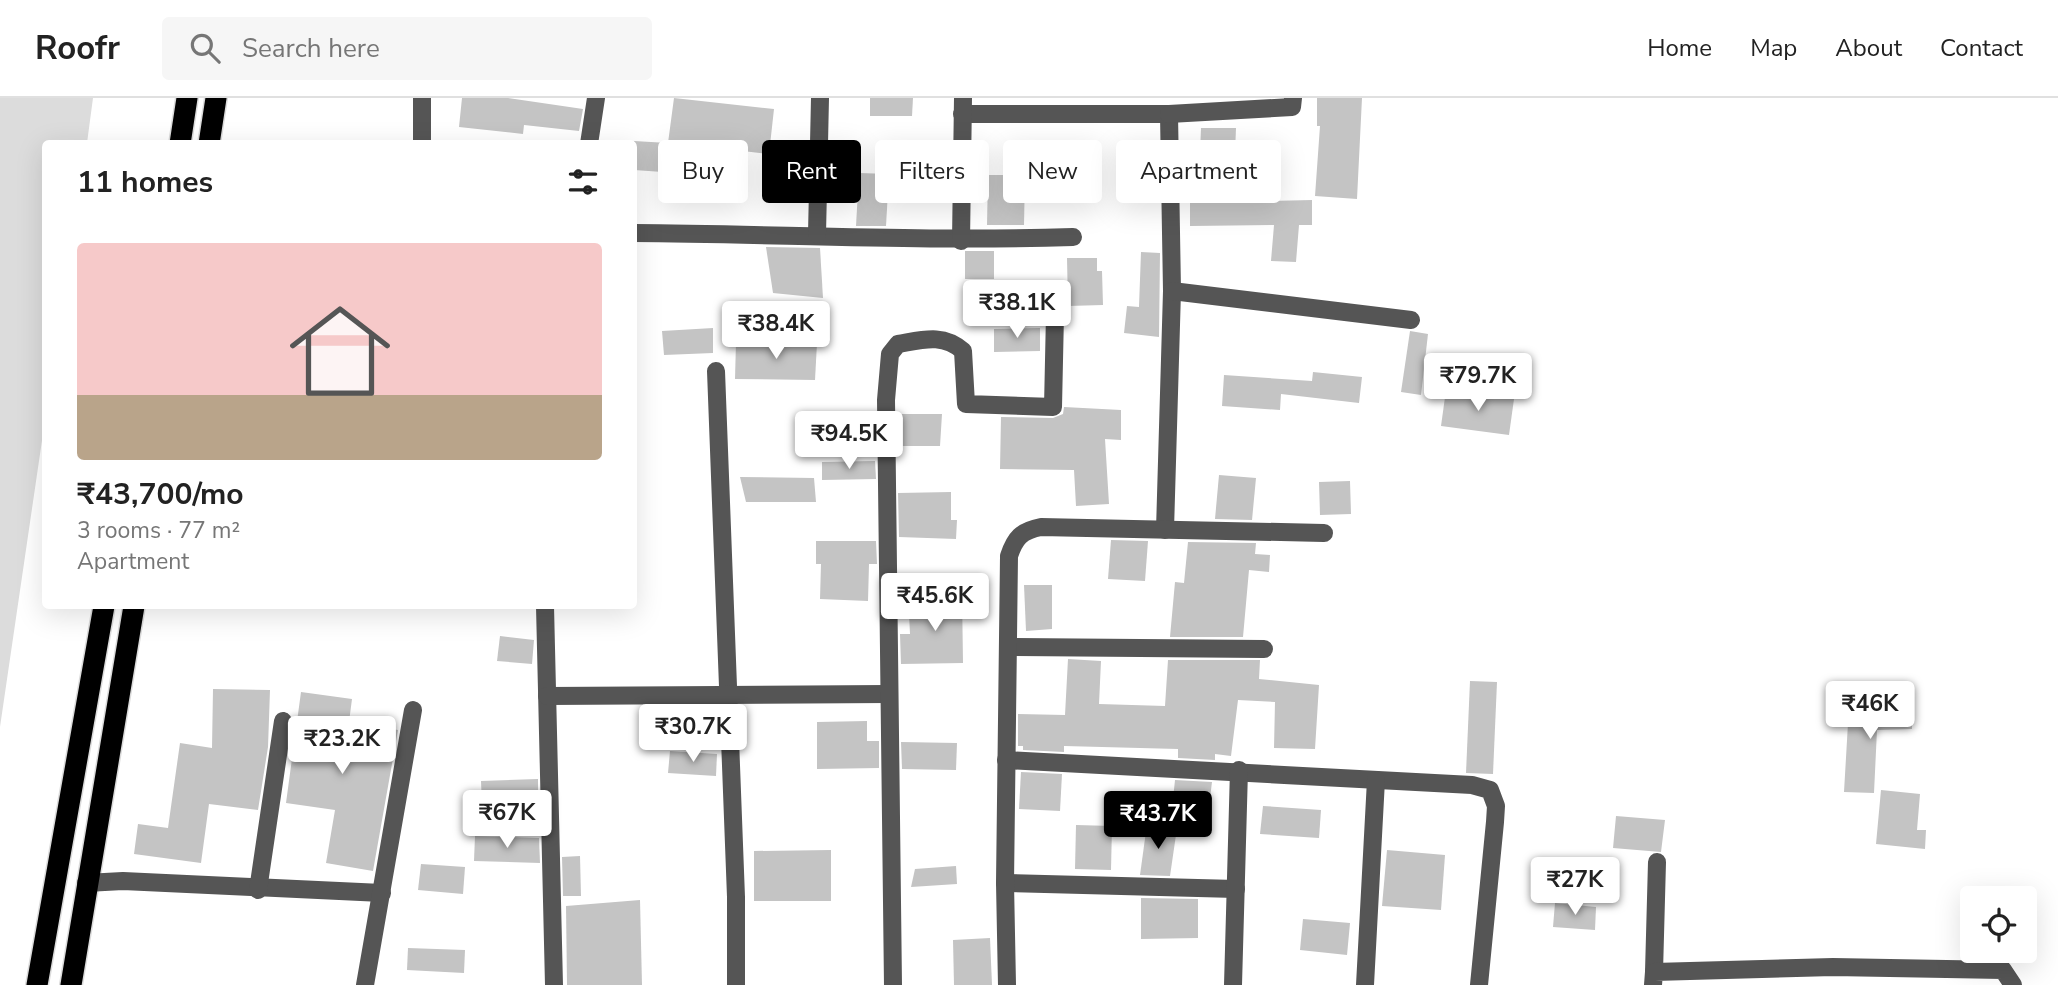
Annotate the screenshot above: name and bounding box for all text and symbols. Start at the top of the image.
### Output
search box [162,17,652,80]
text: Roofr [35,26,120,71]
icon: search [186,29,224,67]
text: Search here [242,31,380,66]
text: Home [1647,32,1712,64]
text: Map [1750,32,1797,64]
text: About [1835,32,1902,64]
text: Contact [1940,32,2023,64]
chip: Buy [658,140,748,203]
chip: Rent [762,140,861,203]
chip: Filters [875,140,989,203]
chip: New [1003,140,1102,203]
chip: Apartment [1116,140,1281,203]
text: 11 homes [77,162,213,203]
icon: filters [564,163,602,201]
pin: ₹38.1K [960,280,1074,340]
text: ₹38.1K [979,287,1055,318]
icon: home [277,288,403,414]
pin: ₹38.4K [719,302,833,361]
text: ₹38.4K [738,308,814,339]
pin: ₹79.7K [1421,354,1535,413]
text: ₹79.7K [1440,360,1516,391]
pin: ₹94.5K [792,412,906,471]
text: ₹94.5K [811,418,887,449]
text: ₹43,700/mo [77,474,244,515]
text: 3 rooms · 77 m² [77,515,240,546]
text: Apartment [77,546,189,577]
pin: ₹45.6K [878,574,992,633]
text: ₹45.6K [897,580,973,611]
pin: ₹46K [1829,682,1911,741]
text: ₹46K [1842,688,1898,719]
pin: ₹30.7K [636,704,750,764]
text: ₹30.7K [655,711,731,742]
pin: ₹23.2K [285,716,399,776]
text: ₹23.2K [304,723,380,754]
pin: ₹67K [466,790,548,850]
pin: ₹43.7K [1101,792,1215,851]
text: ₹67K [479,797,535,828]
text: ₹43.7K [1120,798,1196,829]
pin: ₹27K [1534,858,1616,917]
text: ₹27K [1547,864,1603,895]
map controls [1960,886,2037,963]
button: locate [1960,886,2037,963]

